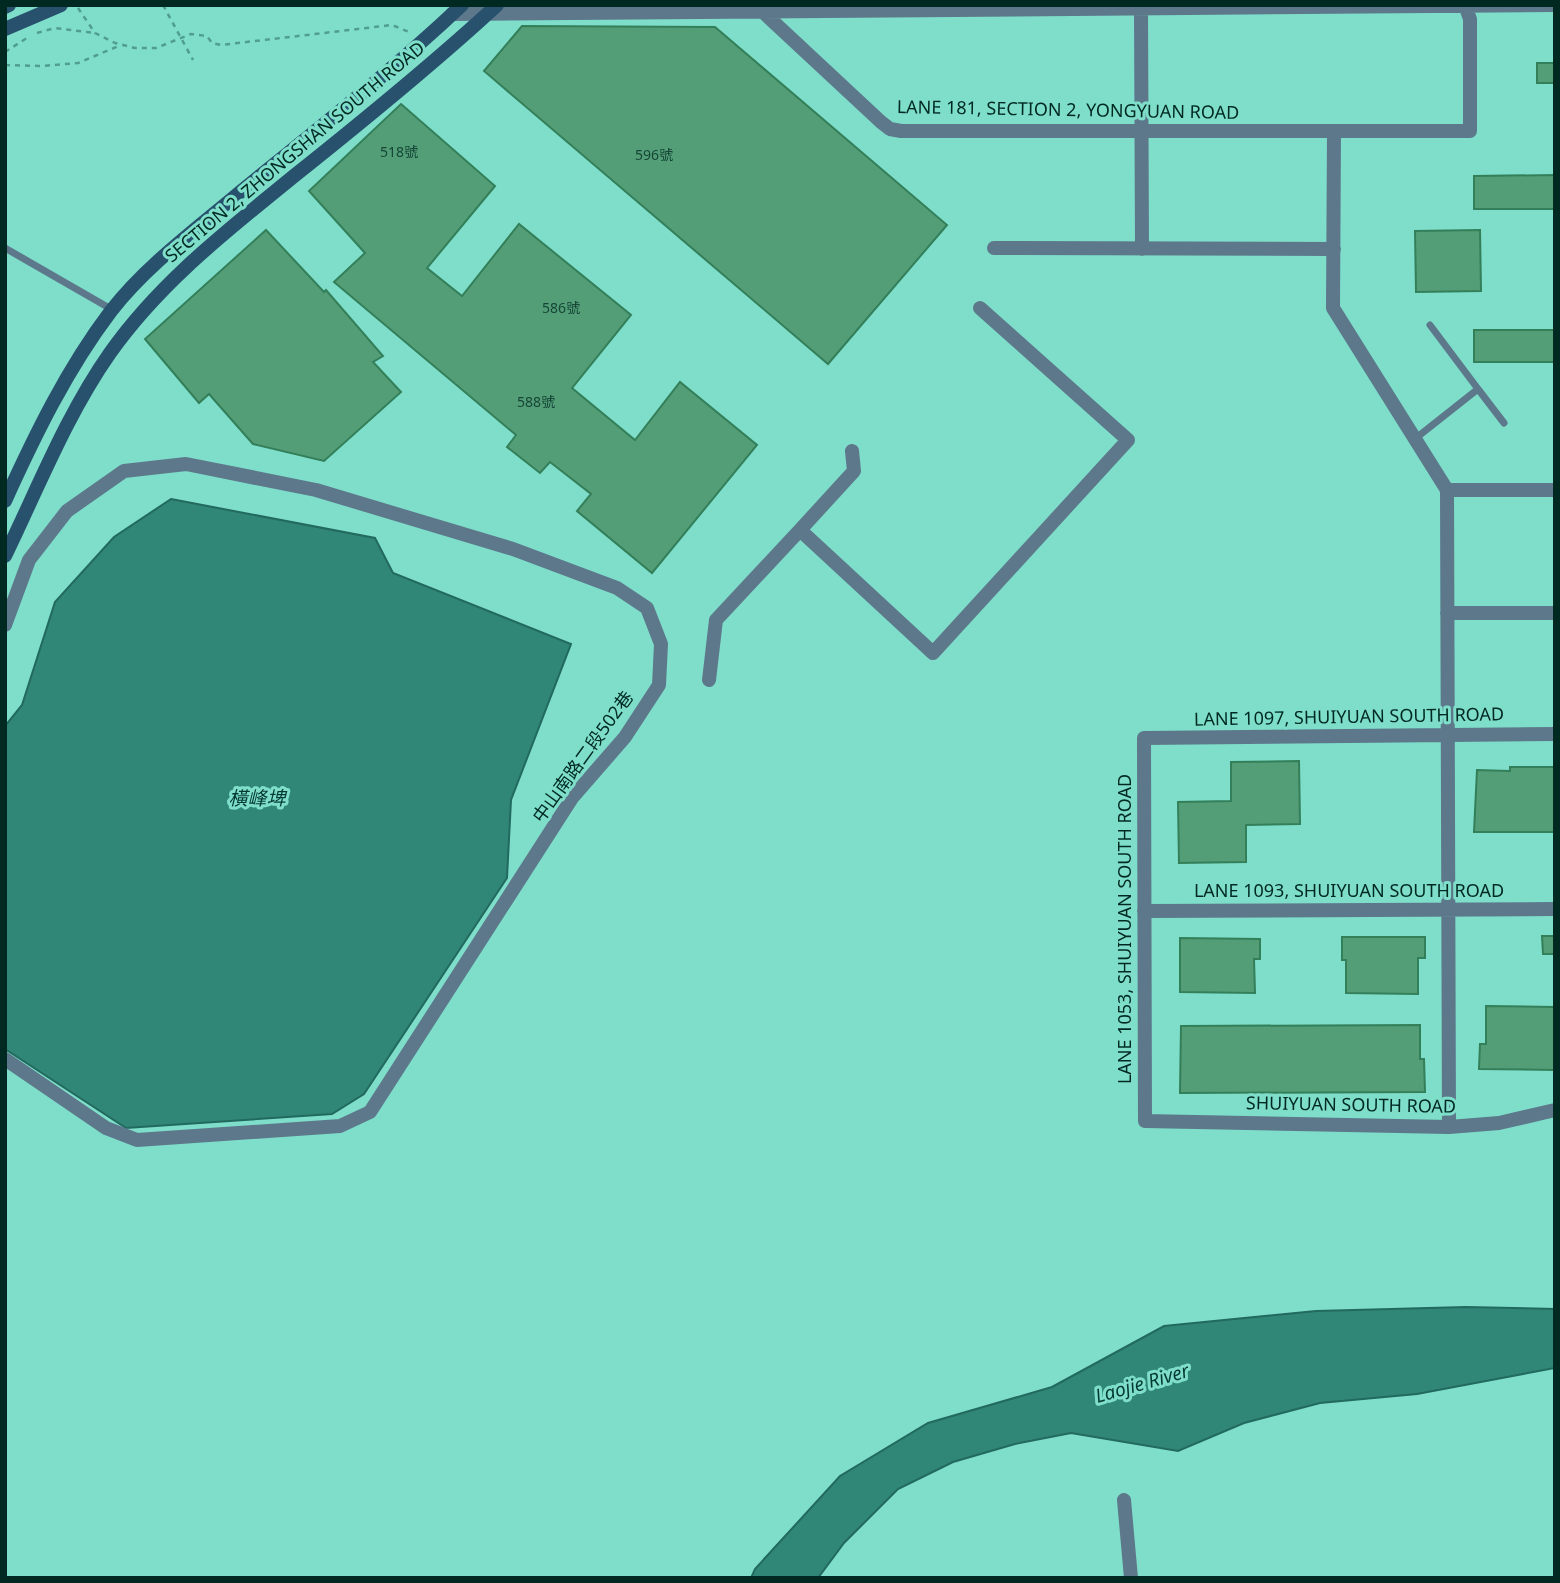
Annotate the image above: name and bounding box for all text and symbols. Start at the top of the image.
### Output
street label: SECTION 2, ZHONGSHAN SOUTH ROAD [160,35,429,267]
street label: LANE 181, SECTION 2, YONGYUAN ROAD [897,94,1239,124]
house number: 518號 [380,142,418,161]
house number: 596號 [635,145,673,164]
house number: 586號 [542,298,580,317]
house number: 588號 [517,392,555,411]
street label: 中山南路二段502巷 [526,686,638,827]
street label: LANE 1097, SHUIYUAN SOUTH ROAD [1194,701,1504,731]
street label: LANE 1053, SHUIYUAN SOUTH ROAD [1112,774,1136,1084]
water label: 橫峰埤 [228,785,287,811]
street label: LANE 1093, SHUIYUAN SOUTH ROAD [1194,878,1504,902]
street label: SHUIYUAN SOUTH ROAD [1246,1090,1456,1118]
water label: Laojie River [1092,1357,1193,1409]

